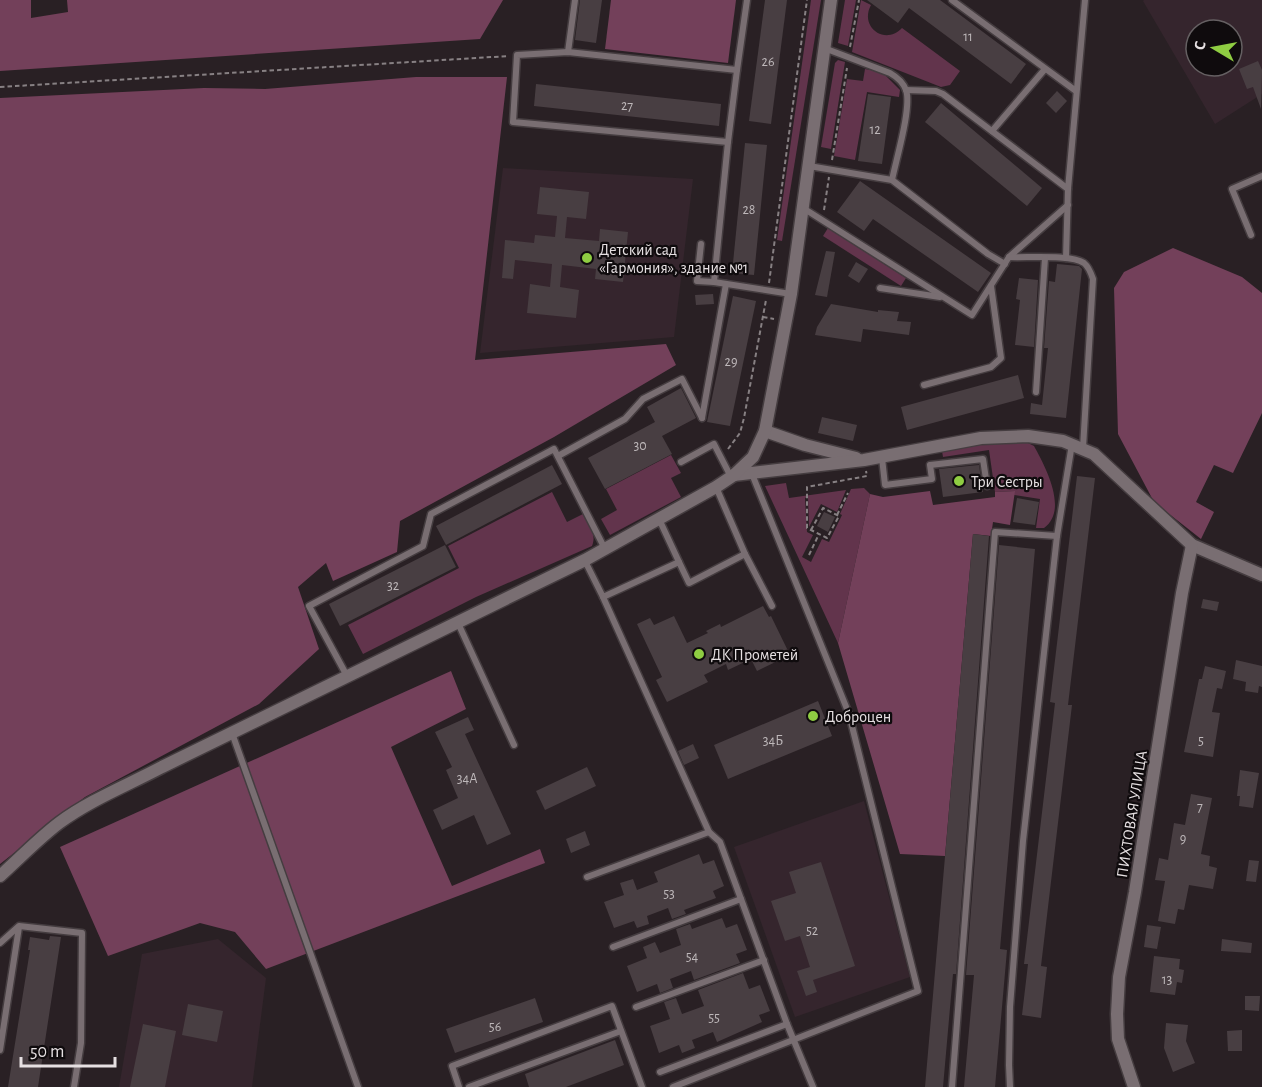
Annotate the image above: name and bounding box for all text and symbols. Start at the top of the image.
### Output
north arrow [1184,18,1244,78]
house number: 11 [963,30,973,44]
text: С [1192,40,1209,51]
house number: 26 [762,55,774,69]
house number: 27 [621,99,633,113]
house number: 12 [869,123,881,137]
house number: 28 [742,203,756,217]
place label: Детский сад «Гармония», здание №1 [599,242,748,276]
marker: Детский сад «Гармония», здание №1 [580,251,594,265]
house number: 29 [725,355,737,369]
house number: 30 [633,439,647,453]
marker: Три Сестры [952,474,966,488]
place label: Три Сестры [971,474,1043,490]
house number: 32 [387,579,399,593]
marker: ДК Прометей [692,647,706,661]
place label: ДК Прометей [711,647,798,663]
marker: Доброцен [806,709,820,723]
place label: Доброцен [825,709,891,725]
house number: 34Б [763,734,783,748]
house number: 5 [1198,734,1204,748]
street label: ПИХТОВАЯ УЛИЦА [1114,749,1150,879]
house number: 34А [457,772,477,786]
house number: 7 [1197,800,1203,814]
house number: 9 [1180,832,1186,846]
house number: 53 [663,887,675,901]
house number: 52 [806,924,818,938]
house number: 54 [686,950,699,964]
house number: 13 [1162,973,1173,987]
house number: 55 [708,1011,720,1025]
house number: 56 [489,1020,501,1034]
scale bar [21,1030,116,1068]
text: 50 m [30,1043,64,1061]

